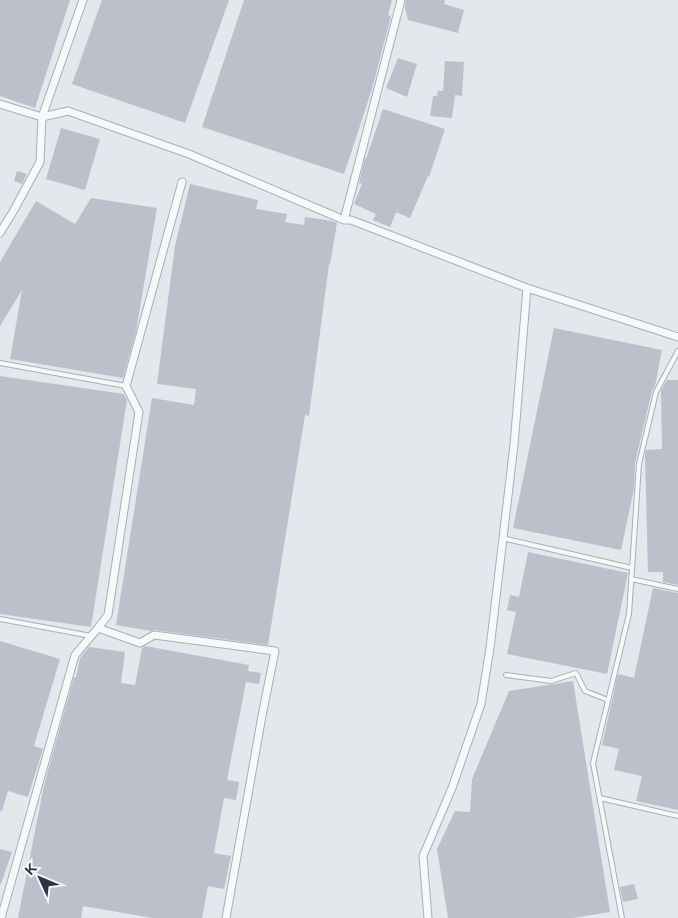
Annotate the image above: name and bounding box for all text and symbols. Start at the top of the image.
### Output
north arrow [15,853,65,903]
text: K [21,860,40,878]

